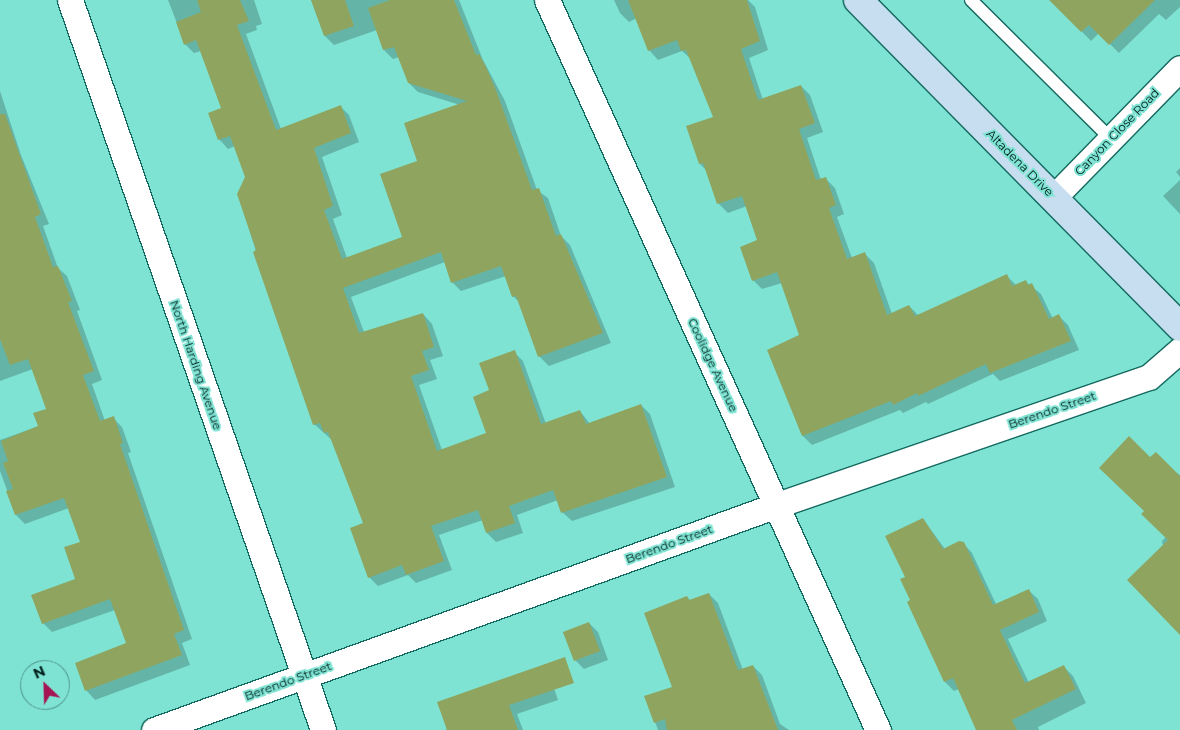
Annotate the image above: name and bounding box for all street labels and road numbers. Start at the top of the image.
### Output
street label: Canyon Close Road [1072,86,1162,178]
street label: Altadena Drive [984,127,1056,199]
street label: North Harding Avenue [167,298,225,432]
street label: Coolidge Avenue [685,316,741,414]
street label: Berendo Street [1006,388,1098,432]
street label: Berendo Street [624,522,714,566]
street label: Berendo Street [243,659,333,703]

